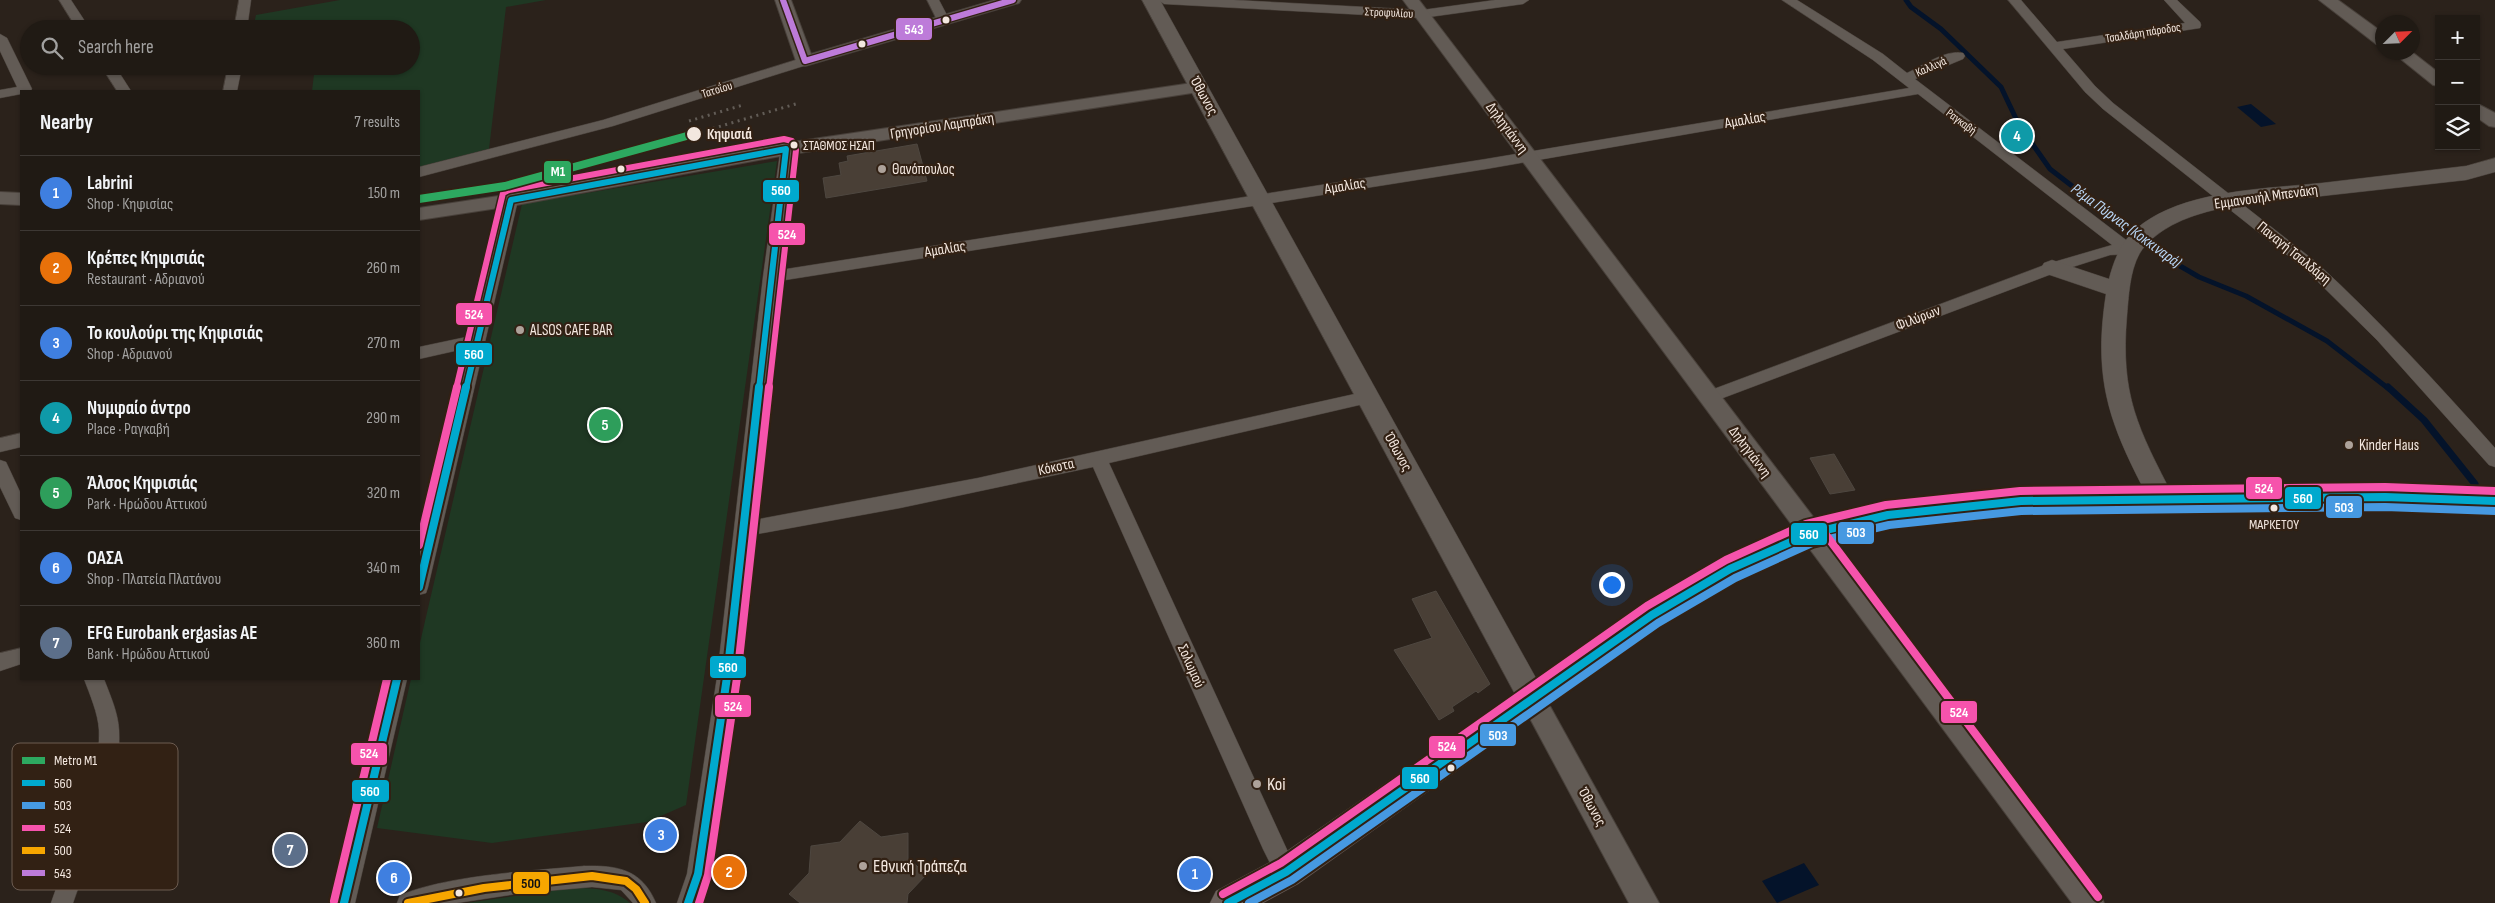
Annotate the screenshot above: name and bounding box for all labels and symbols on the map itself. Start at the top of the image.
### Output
street label: Στροφυλίου [1364,4,1414,22]
unlabelled marker [941,15,951,25]
north arrow [2375,15,2420,60]
line badge: 543 [895,17,933,41]
street label: Τσαλδάρη πάροδος [2104,20,2182,46]
text: 543 [905,21,923,38]
unlabelled marker [857,39,867,49]
street label: Καλλιγά [1913,54,1949,80]
street label: Όθωνος [1185,72,1222,119]
street label: Τατοΐου [700,78,734,102]
street label: Δηληγιάννη [1482,99,1532,157]
street label: Ραγκαβή [1943,106,1979,138]
street label: Αμαλίας [1722,107,1767,133]
street label: Γρηγορίου Λαμπράκη [889,108,995,144]
pin: 4 [2001,117,2033,155]
marker: Κηφισιά [685,125,703,143]
place label: Κηφισιά [707,125,752,144]
place label: ΣΤΑΘΜΟΣ ΗΣΑΠ [803,137,875,154]
marker: ΣΤΑΘΜΟΣ ΗΣΑΠ [789,140,799,150]
line badge: Μ1 [543,160,572,184]
place label: Θανόπουλος [892,160,955,179]
text: Μ1 [551,163,566,180]
marker: Θανόπουλος [876,163,888,175]
unlabelled marker [616,164,626,174]
street label: Αμαλίας [1322,173,1367,199]
line badge: 560 [762,179,800,203]
water label: Ρέμα Πύρνας (Κοκκιναρά) [2067,180,2185,273]
street label: Εμμανουήλ Μπενάκη [2213,180,2319,214]
text: 560 [771,182,791,199]
street label: Παναγή Τσαλδάρη [2253,217,2335,289]
line badge: 524 [768,222,806,246]
text: 524 [778,226,797,243]
street label: Αμαλίας [922,236,967,262]
street label: Φιλύρων [1893,301,1943,335]
line badge: 524 [455,302,493,326]
text: 524 [465,306,484,323]
place label: ALSOS CAFE BAR [529,321,613,340]
marker: ALSOS CAFE BAR [514,324,526,336]
line badge: 560 [455,342,493,366]
text: 560 [464,346,484,363]
pin: 5 [589,406,621,444]
street label: Δηληγιάννη [1725,423,1775,481]
street label: Όθωνος [1379,428,1416,475]
place label: Kinder Haus [2359,436,2419,455]
marker: Kinder Haus [2343,439,2355,451]
street label: Κόκοτα [1036,454,1076,480]
line badge: 524 [2245,476,2283,500]
text: 524 [2255,480,2274,497]
line badge: 560 [2284,486,2322,510]
text: 560 [2293,490,2313,507]
line badge: 503 [2325,495,2363,519]
text: 503 [2334,499,2354,516]
marker: ΜΑΡΚΕΤΟΥ [2269,503,2279,513]
place label: ΜΑΡΚΕΤΟΥ [2249,516,2299,533]
line badge: 503 [1837,521,1875,545]
line badge: 560 [1790,522,1828,546]
text: 503 [1846,524,1866,541]
text: 560 [1799,526,1819,543]
your location [1599,572,1625,598]
street label: Σολωμού [1173,641,1209,691]
line badge: 560 [709,655,747,679]
text: 560 [718,659,738,676]
line badge: 524 [714,694,752,718]
text: 524 [724,698,743,715]
line badge: 524 [1940,700,1978,724]
text: 524 [1950,704,1969,721]
line badge: 503 [1479,723,1517,747]
text: 503 [1488,727,1508,744]
line badge: 524 [1428,735,1466,759]
text: 524 [1438,738,1457,755]
line badge: 524 [350,742,388,766]
legend [12,743,178,890]
text: 524 [360,745,379,762]
text: Metro Μ1 [54,752,97,769]
unlabelled marker [1446,763,1456,773]
line badge: 560 [1401,766,1439,790]
text: 560 [1410,770,1430,787]
place label: Koi [1267,774,1286,795]
text: 560 [54,775,72,792]
marker: Koi [1251,778,1263,790]
line badge: 560 [351,779,390,803]
text: 560 [360,783,380,800]
street label: Όθωνος [1573,783,1610,830]
text: 503 [54,797,72,814]
pin: 3 [645,816,677,854]
text: 524 [54,820,71,837]
pin: 7 [274,831,306,869]
text: 500 [54,842,72,859]
pin: 2 [713,853,745,891]
pin: 1 [1179,855,1211,893]
place label: Εθνική Τράπεζα [873,856,967,877]
pin: 6 [378,859,410,897]
marker: Εθνική Τράπεζα [857,860,869,872]
text: 543 [54,865,72,882]
line badge: 500 [512,871,550,895]
text: 500 [521,875,541,892]
unlabelled marker [454,888,464,898]

